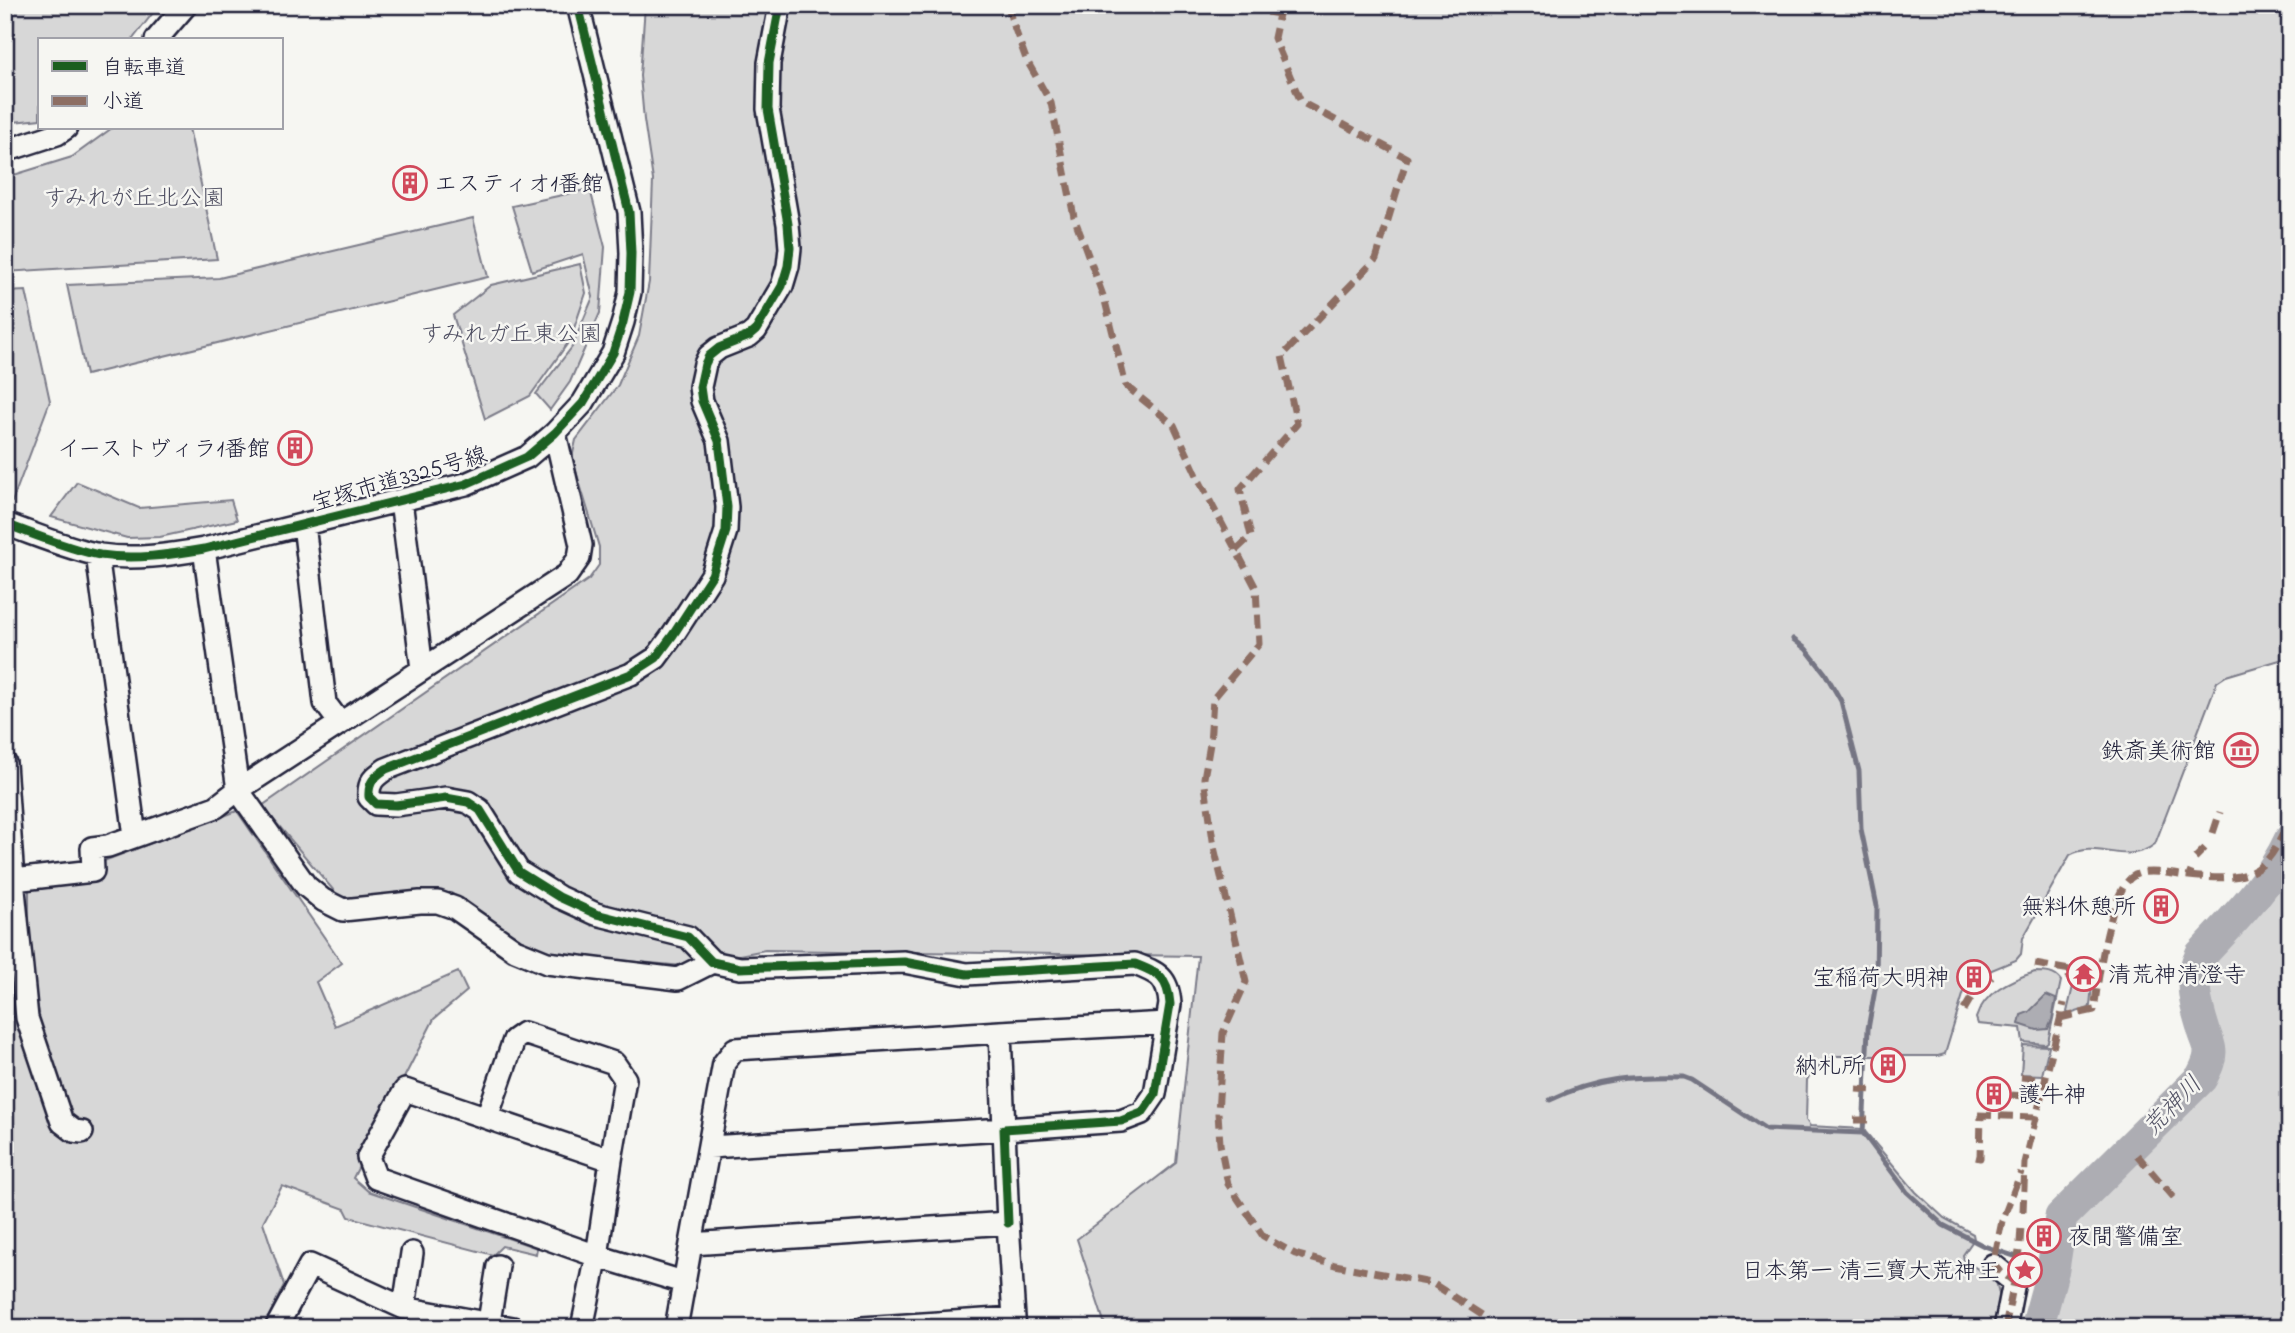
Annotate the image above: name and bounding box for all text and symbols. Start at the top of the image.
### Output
legend [38,38,284,130]
text: 自転車道 [102,54,186,84]
text: 小道 [102,88,144,118]
building icon: エスティオ1番館 [391,164,429,202]
place label: エスティオ1番館 [434,169,604,202]
park label: すみれが丘北公園 [43,183,225,216]
park label: すみれガ丘東公園 [420,319,602,352]
building icon: イーストヴィラ1番館 [276,429,314,467]
place label: イーストヴィラ1番館 [57,434,270,467]
street label: 宝塚市道3325号線 [308,440,492,521]
museum icon: 鉄斎美術館 [2222,731,2260,769]
place label: 鉄斎美術館 [2101,736,2216,769]
building icon: 無料休憩所 [2142,887,2180,925]
place label: 無料休憩所 [2021,892,2136,925]
temple icon: 清荒神清澄寺 [2065,955,2103,993]
building icon: 宝稲荷大明神 [1955,958,1993,996]
place label: 清荒神清澄寺 [2108,960,2246,993]
place label: 宝稲荷大明神 [1812,963,1950,996]
building icon: 納札所 [1869,1046,1907,1084]
place label: 納札所 [1795,1051,1864,1084]
water label: 荒神川 [2136,1069,2211,1145]
building icon: 護牛神 [1975,1075,2013,1113]
place label: 護牛神 [2018,1080,2087,1113]
building icon: 夜間警備室 [2025,1217,2063,1255]
place label: 夜間警備室 [2068,1222,2183,1255]
place icon: 日本第一 清三寶大荒神王 [2006,1251,2044,1289]
place label: 日本第一 清三寶大荒神王 [1741,1256,2000,1289]

